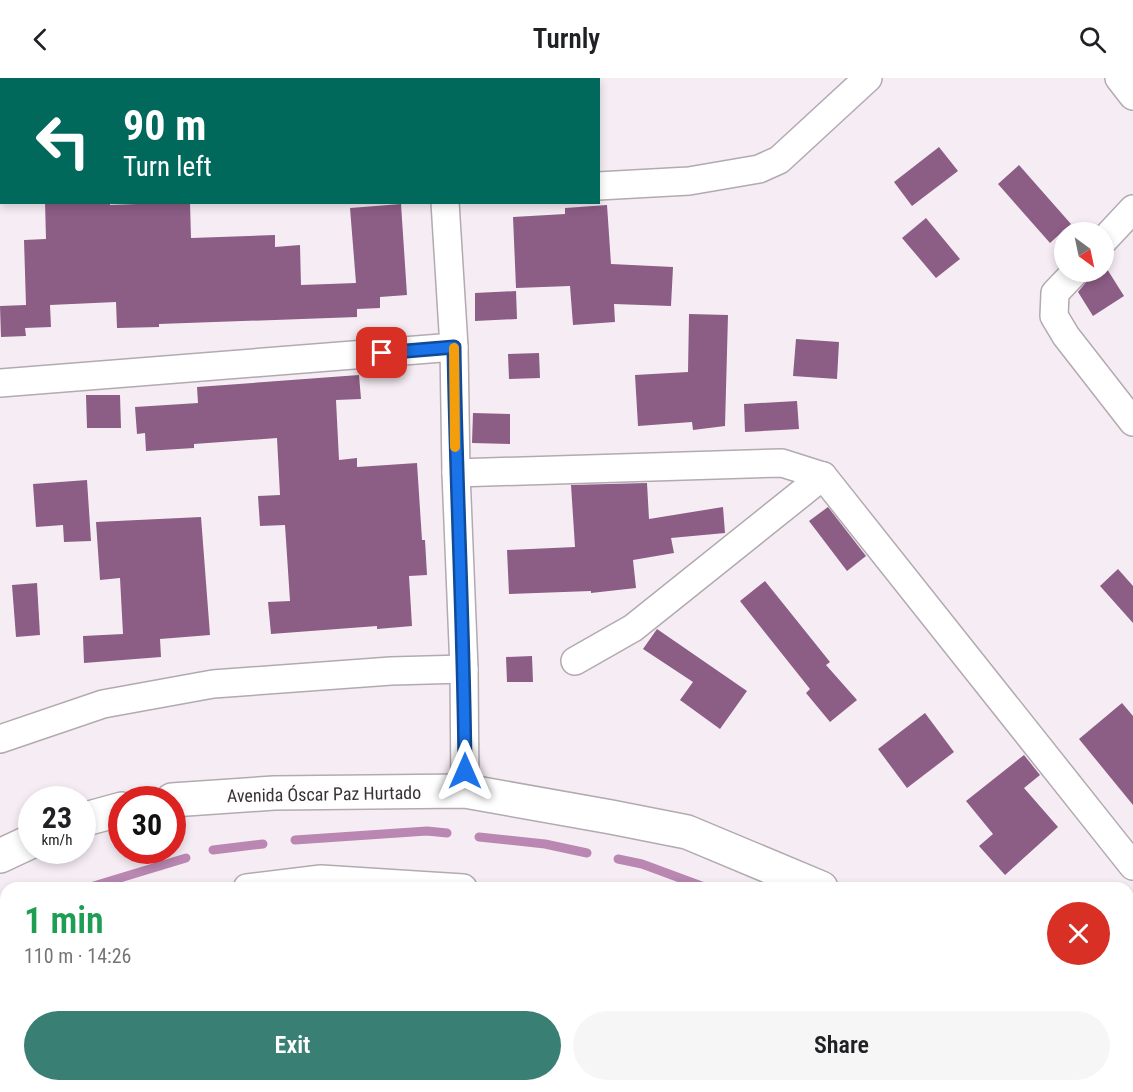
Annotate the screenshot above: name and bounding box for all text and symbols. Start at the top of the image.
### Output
icon: back [24,23,57,56]
text: Turnly [533,23,600,55]
icon: search [1076,23,1109,56]
text: 90 m [123,101,206,150]
icon: left [24,102,102,180]
text: Turn left [123,151,212,183]
north arrow [1054,222,1114,282]
map controls [1054,222,1114,282]
pin [356,327,407,378]
icon: arrive [365,336,398,369]
position arrow [433,739,497,803]
street label: Avenida Óscar Paz Hurtado [227,782,421,806]
speed limit sign: 30 [108,786,186,864]
text: 23 [42,800,72,835]
text: km/h [42,831,72,849]
text: 1 min [24,900,104,942]
button: close [1047,902,1110,965]
text: 110 m · 14:26 [24,944,131,968]
button: Exit [24,1011,561,1080]
button: Share [573,1011,1110,1080]

